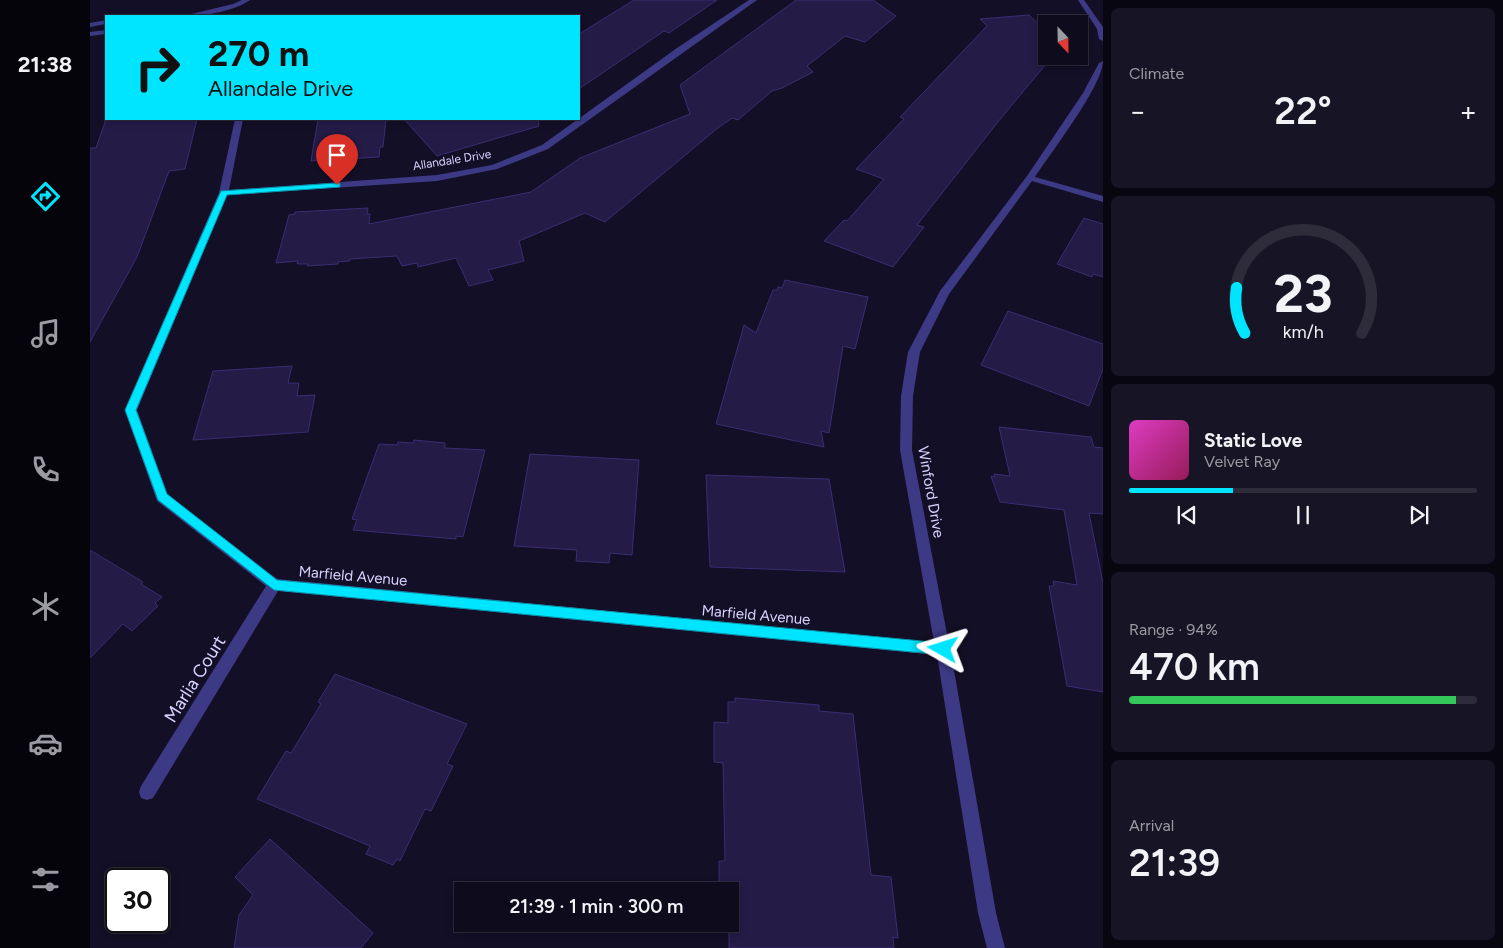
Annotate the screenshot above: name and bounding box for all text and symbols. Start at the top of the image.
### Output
north arrow [1038,15,1088,65]
map controls [1038,15,1088,65]
text: 270 m [208,33,309,75]
icon: right [125,35,190,100]
text: 21:38 [18,51,72,78]
text: Climate [1129,64,1184,83]
text: Allandale Drive [208,75,353,102]
text: 22° [1274,88,1332,134]
text: − [1129,94,1146,128]
text: + [1460,94,1477,128]
pin [316,134,358,185]
icon: arrive [323,141,351,169]
street label: Allandale Drive [412,147,493,173]
icon: directions [28,179,63,214]
text: 23 [1273,263,1333,325]
icon: music [28,316,63,351]
text: km/h [1283,321,1323,342]
text: Static Love [1204,429,1302,452]
street label: Winford Drive [914,445,948,539]
icon: phone [28,452,63,487]
text: Velvet Ray [1204,452,1280,471]
icon: previous [1173,501,1201,529]
icon: pause [1289,501,1317,529]
icon: next [1405,501,1433,529]
street label: Marfield Avenue [298,562,408,590]
icon: climate [28,589,63,624]
street label: Marfield Avenue [701,601,811,629]
text: Range · 94% [1129,620,1218,639]
position arrow [916,622,968,674]
street label: Marlia Court [160,631,231,727]
text: 470 km [1129,644,1260,690]
icon: car [28,726,63,761]
text: Arrival [1129,816,1174,835]
text: 21:39 [1129,840,1220,886]
icon: filters [28,862,63,897]
speed limit sign: 30 [105,868,170,933]
text: 21:39 · 1 min · 300 m [509,895,684,918]

